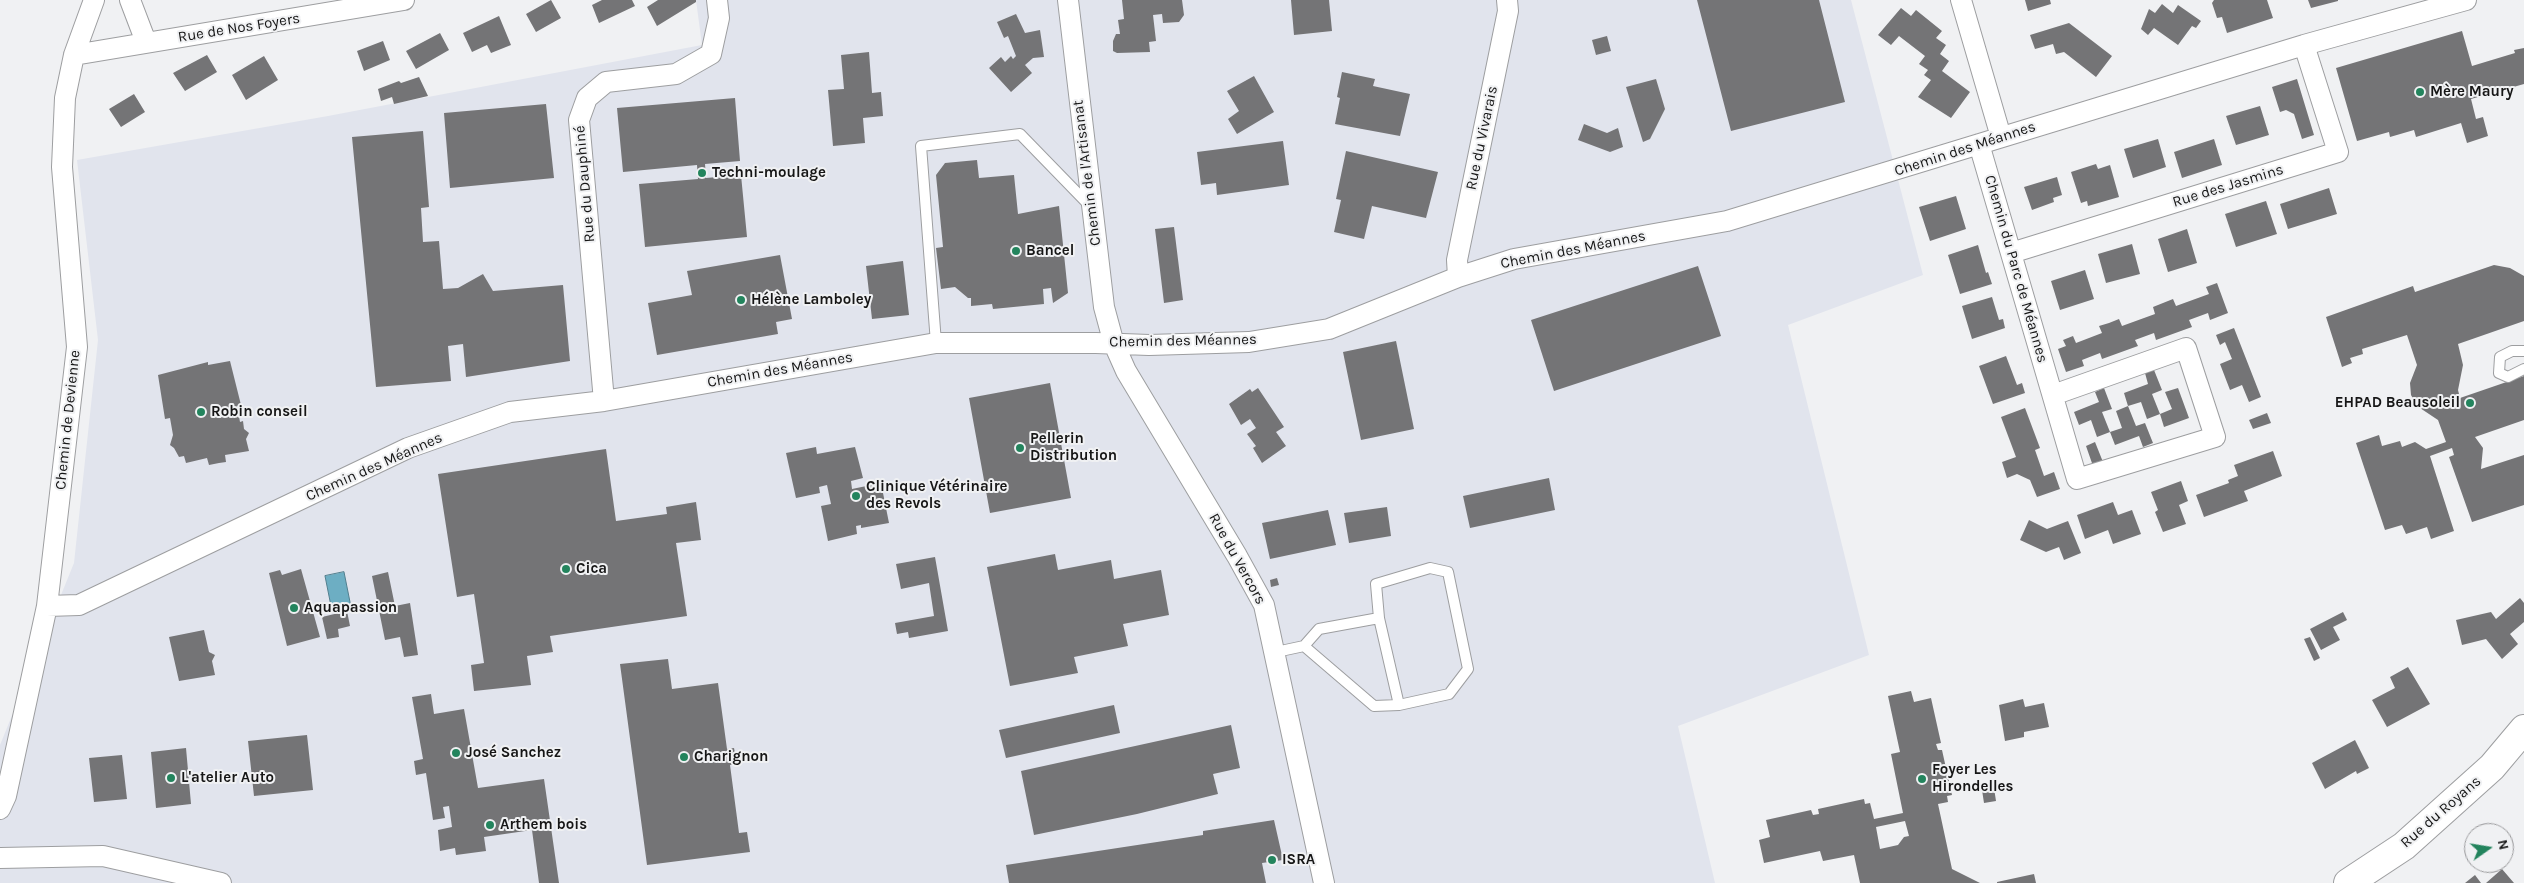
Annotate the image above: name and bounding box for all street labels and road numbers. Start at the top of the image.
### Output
street label: Rue de Nos Foyers [177,9,301,47]
street label: Rue du Vivarais [1462,84,1502,192]
street label: Chemin de l'Artisanat [1069,99,1105,247]
street label: Chemin des Méannes [1892,118,2038,180]
street label: Rue du Dauphiné [571,125,599,243]
street label: Rue des Jasmins [2170,161,2286,211]
street label: Chemin du Parc de Méannes [1981,173,2051,365]
street label: Chemin des Méannes [1499,227,1647,273]
street label: Chemin des Méannes [1109,331,1257,351]
street label: Chemin des Méannes [706,348,854,392]
street label: Chemin de Devienne [52,349,84,491]
street label: Chemin des Méannes [303,429,445,505]
street label: Rue du Vercors [1205,510,1269,608]
street label: Rue du Royans [2397,772,2485,852]

